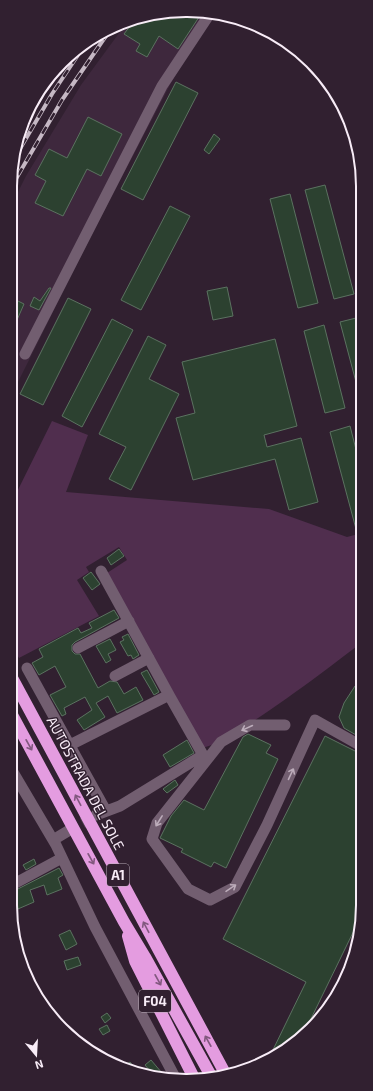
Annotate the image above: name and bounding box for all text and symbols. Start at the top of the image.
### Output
street label: AUTOSTRADA DEL SOLE [44,713,128,853]
one-way arrow [241,724,253,732]
one-way arrow [25,739,33,751]
one-way arrow [288,769,295,781]
one-way arrow [74,794,81,806]
one-way arrow [155,815,163,827]
one-way arrow [88,853,95,865]
road number: A1 [107,864,129,886]
one-way arrow [225,884,237,892]
one-way arrow [142,921,149,933]
one-way arrow [155,973,162,985]
road number: F04 [139,990,171,1012]
north arrow [16,1035,56,1075]
one-way arrow [203,1035,211,1047]
text: N [33,1058,45,1072]

